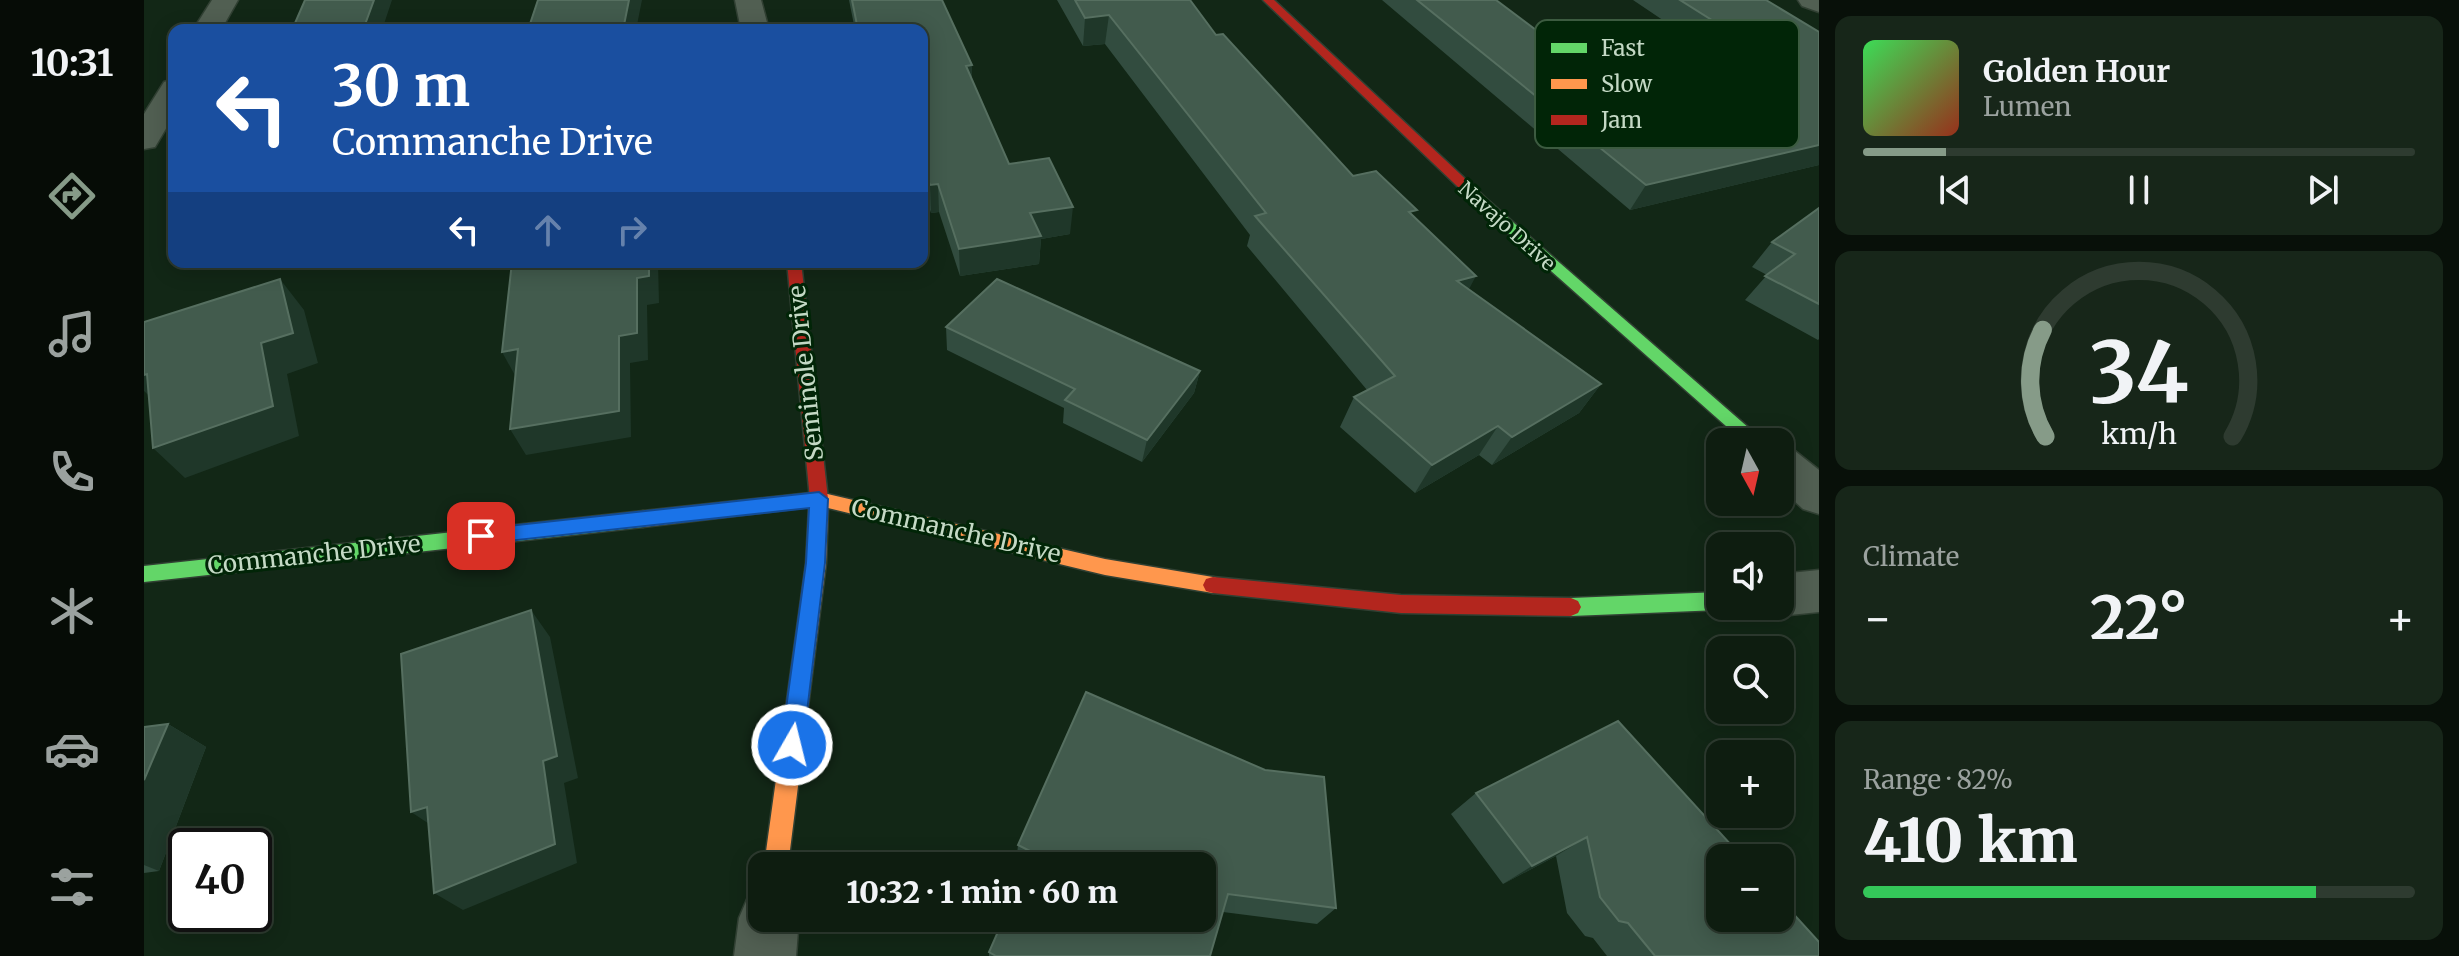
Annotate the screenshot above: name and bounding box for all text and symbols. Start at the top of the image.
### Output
legend [1535,20,1799,148]
text: Fast [1601,34,1645,62]
text: 10:31 [31,41,113,86]
text: 30 m [332,51,470,121]
text: Golden Hour [1983,52,2170,90]
icon: left [200,56,304,160]
text: Slow [1601,70,1652,98]
text: Lumen [1983,90,2072,123]
text: Jam [1600,106,1642,134]
text: Commanche Drive [332,120,653,165]
icon: directions [44,168,100,224]
icon: previous [1933,168,1977,212]
icon: pause [2117,168,2161,212]
icon: next [2301,168,2345,212]
street label: Navajo Drive [1454,176,1561,276]
icon: left [442,208,486,252]
icon: ahead [526,208,570,252]
icon: right [610,208,654,252]
street label: Seminole Drive [781,284,830,462]
icon: music [44,306,100,362]
text: 34 [2089,320,2189,425]
text: km/h [2101,416,2177,452]
north arrow [1706,428,1794,516]
map controls [1706,428,1794,932]
icon: phone [44,444,100,500]
street label: Commanche Drive [848,491,1064,570]
pin [447,502,515,570]
icon: arrive [459,514,503,558]
street label: Commanche Drive [206,528,422,581]
button: sound [1706,532,1794,620]
text: Climate [1863,540,1959,573]
text: 22° [2090,580,2188,655]
icon: climate [44,583,100,639]
text: − [1863,591,1892,646]
text: + [2386,591,2415,646]
button: search [1706,636,1794,724]
position arrow [750,703,834,787]
icon: car [44,721,100,777]
button: + [1706,740,1794,828]
text: Range · 82% [1863,763,2013,796]
text: 410 km [1863,803,2077,878]
speed limit sign: 40 [168,828,272,932]
button: − [1706,844,1794,932]
icon: filters [44,859,100,915]
text: 10:32 · 1 min · 60 m [846,873,1118,911]

